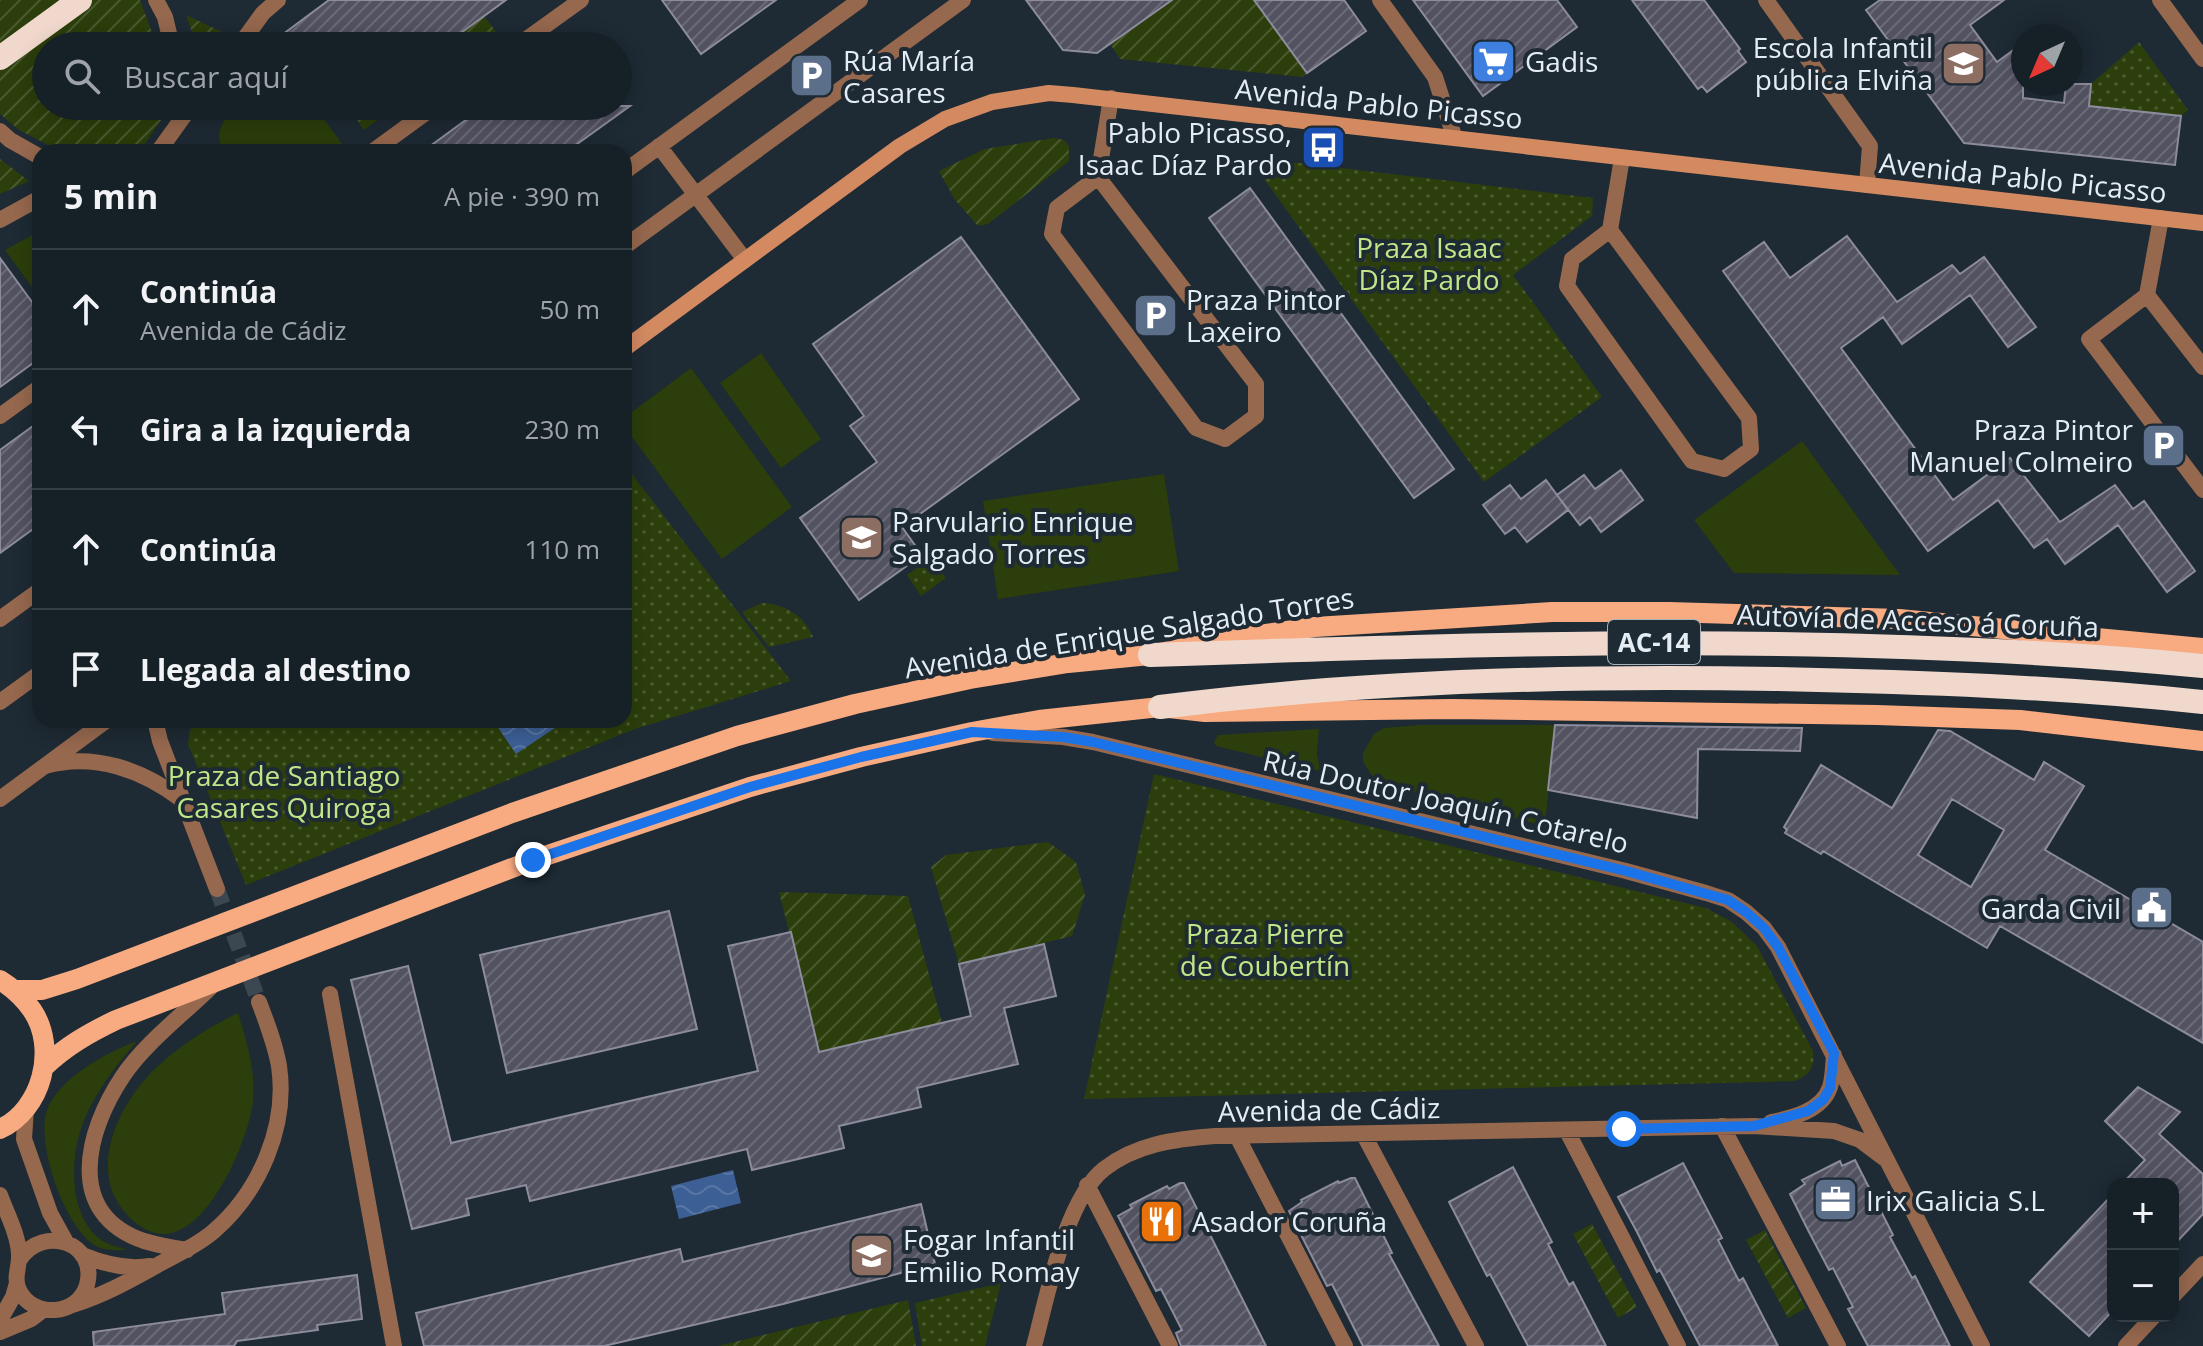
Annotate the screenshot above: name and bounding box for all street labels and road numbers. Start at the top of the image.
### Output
street label: Avenida Pablo Picasso [1233,69,1525,137]
street label: Avenida Pablo Picasso [1877,143,2169,211]
street label: Avenida de Enrique Salgado Torres [902,578,1356,686]
street label: Autovía de Acceso á Coruña [1736,595,2100,645]
road number: AC-14 [1608,620,1700,664]
street label: Rúa Doutor Joaquín Cotarelo [1260,740,1632,862]
street label: Avenida de Cádiz [1218,1088,1440,1130]

